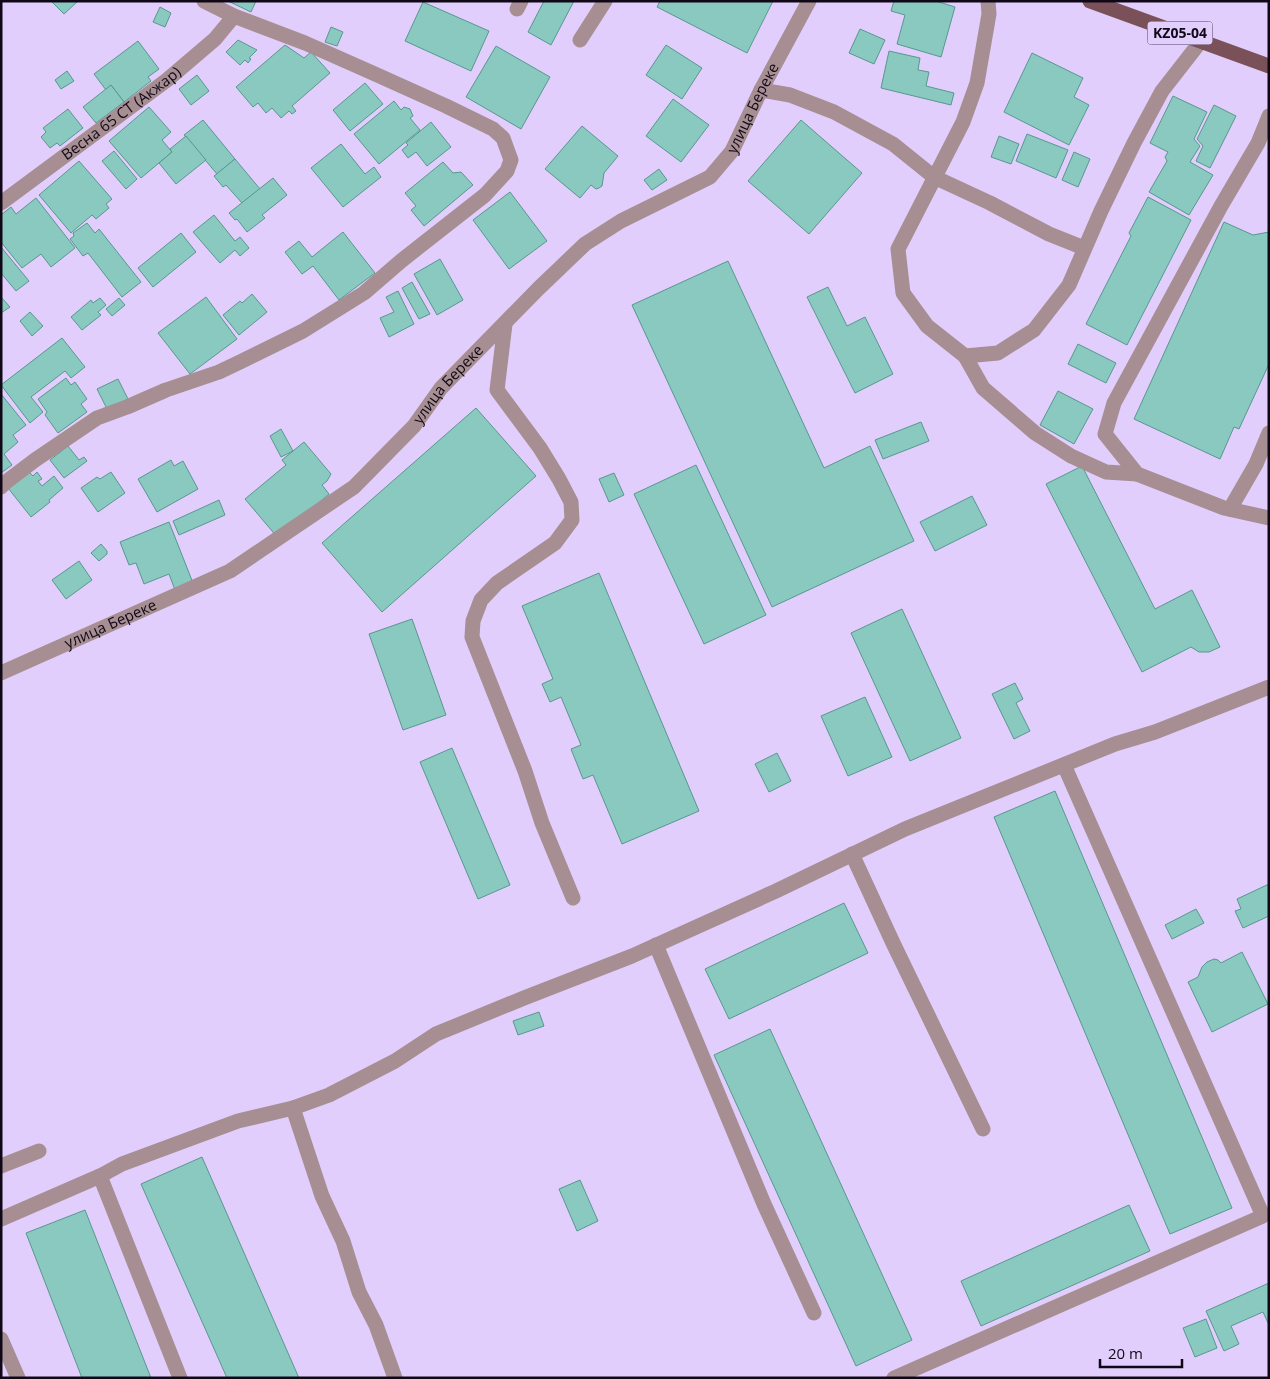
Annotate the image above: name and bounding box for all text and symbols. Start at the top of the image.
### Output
road number: KZ05-04 [1148,22,1212,44]
street label: улица Береке [721,59,783,156]
street label: Весна 65 СТ (Акжар) [57,61,185,164]
street label: улица Береке [408,340,487,427]
street label: улица Береке [61,594,159,652]
scale bar [1100,1336,1182,1368]
text: 20 m [1108,1343,1143,1363]

